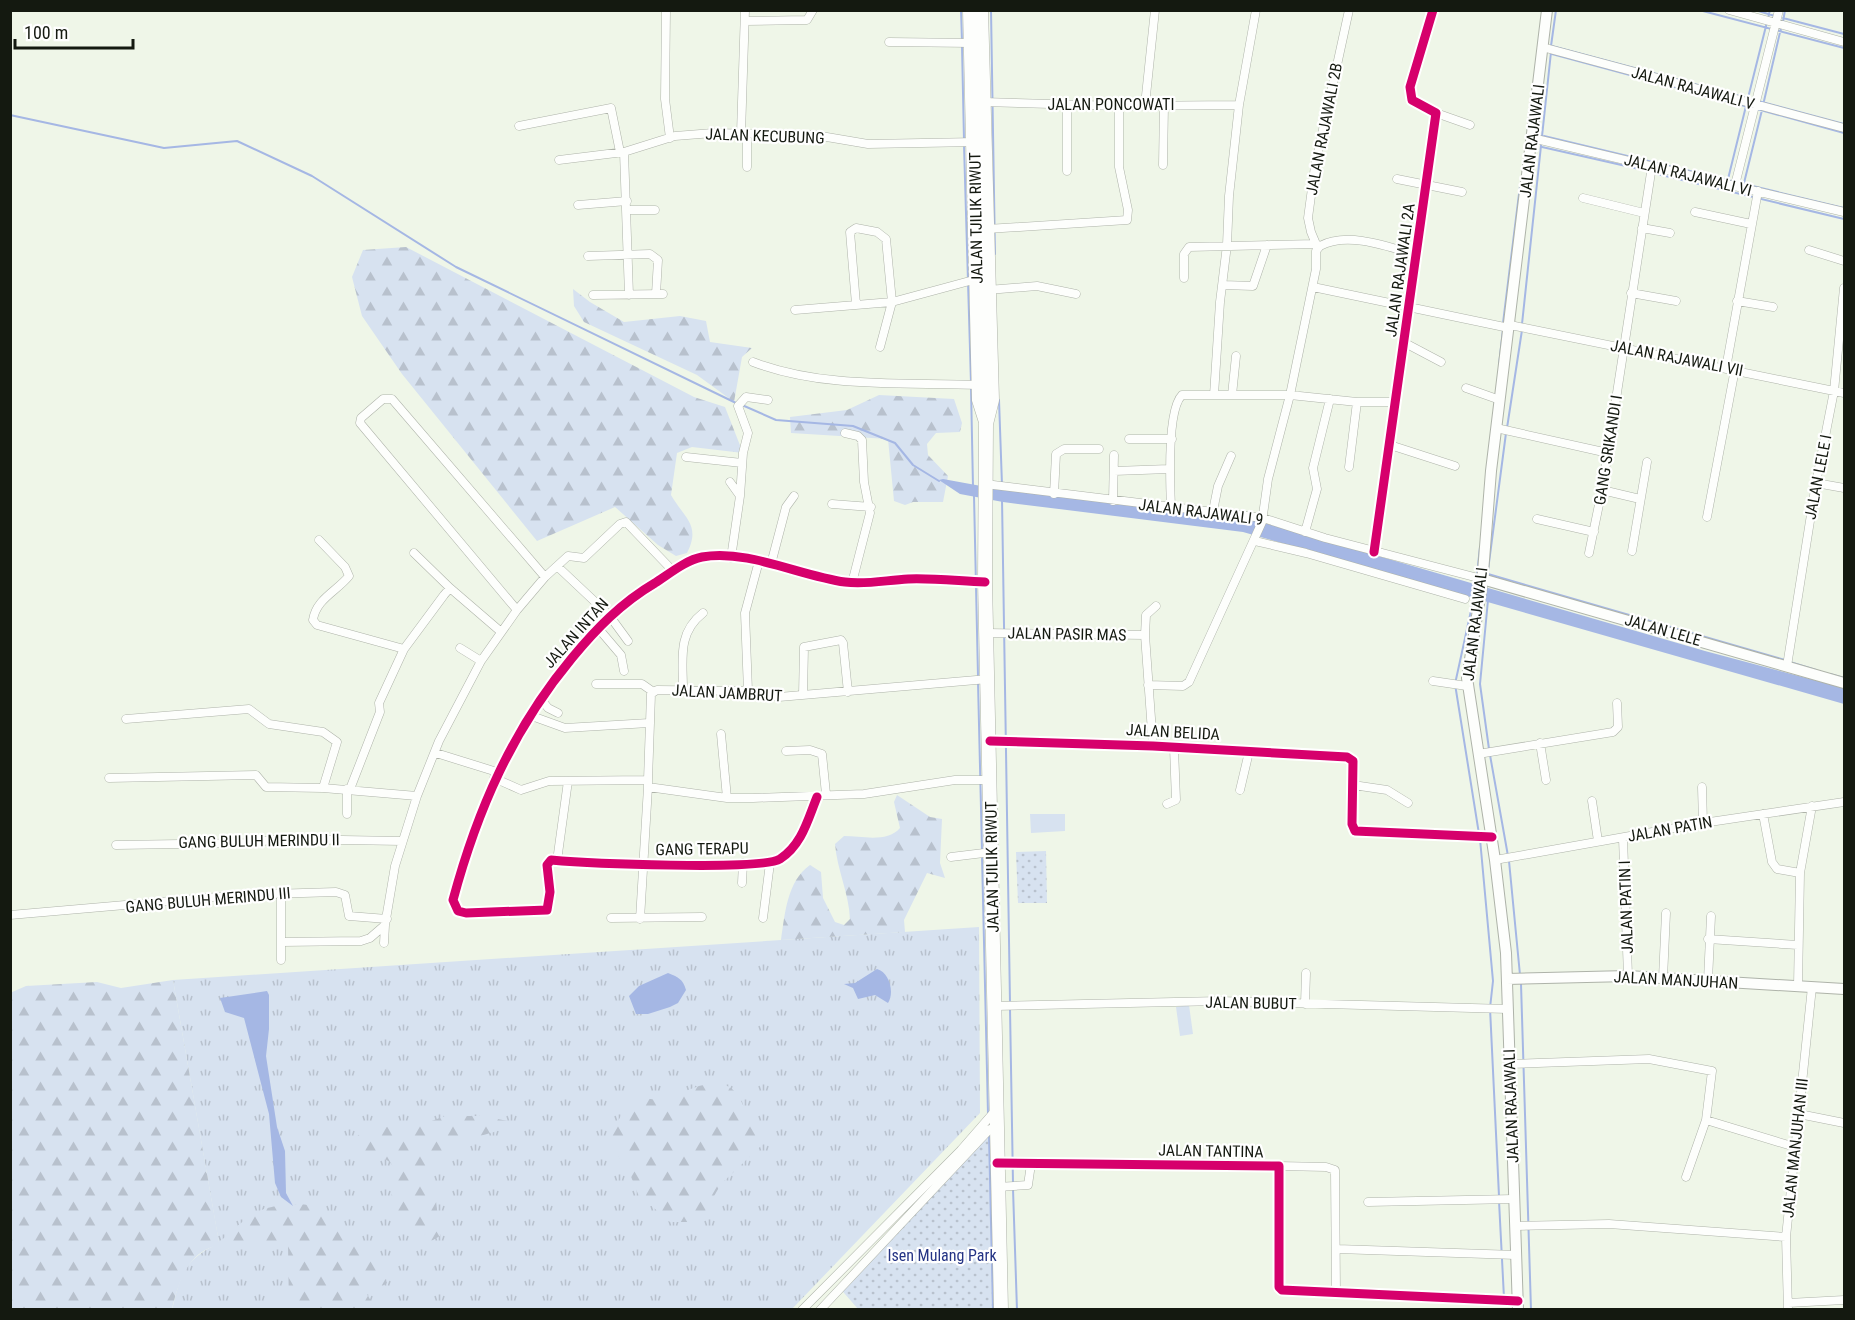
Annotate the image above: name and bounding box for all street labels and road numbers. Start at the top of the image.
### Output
street label: JALAN RAJAWALI 2B [1302,61,1346,197]
street label: JALAN RAJAWALI V [1629,62,1757,114]
street label: JALAN RAJAWALI [1516,83,1548,199]
street label: JALAN PONCOWATI [1048,95,1174,114]
street label: JALAN KECUBUNG [705,124,825,148]
street label: JALAN RAJAWALI VI [1622,150,1754,200]
street label: JALAN TJILIK RIWUT [965,152,987,284]
street label: JALAN RAJAWALI 2A [1381,202,1419,338]
street label: JALAN RAJAWALI VII [1609,336,1745,380]
street label: GANG SRIKANDI I [1590,394,1626,506]
street label: JALAN LELE I [1800,433,1836,521]
street label: JALAN RAJAWALI 9 [1138,495,1264,529]
street label: JALAN RAJAWALI [1459,566,1491,682]
street label: JALAN INTAN [540,594,612,672]
street label: JALAN LELE [1623,610,1703,650]
street label: JALAN PASIR MAS [1008,623,1126,645]
street label: JALAN JAMBRUT [671,681,783,705]
street label: JALAN BELIDA [1126,720,1220,744]
street label: JALAN TJILIK RIWUT [981,801,1003,933]
street label: JALAN PATIN [1626,812,1714,846]
street label: GANG BULUH MERINDU II [178,830,340,852]
street label: GANG TERAPU [655,839,749,859]
street label: JALAN PATIN I [1615,860,1637,954]
street label: GANG BULUH MERINDU III [125,883,291,917]
street label: JALAN MANJUHAN [1613,967,1739,993]
street label: JALAN BUBUT [1205,993,1297,1013]
street label: JALAN RAJAWALI [1500,1049,1522,1163]
street label: JALAN MANJUHAN III [1778,1077,1812,1219]
street label: JALAN TANTINA [1158,1141,1264,1161]

